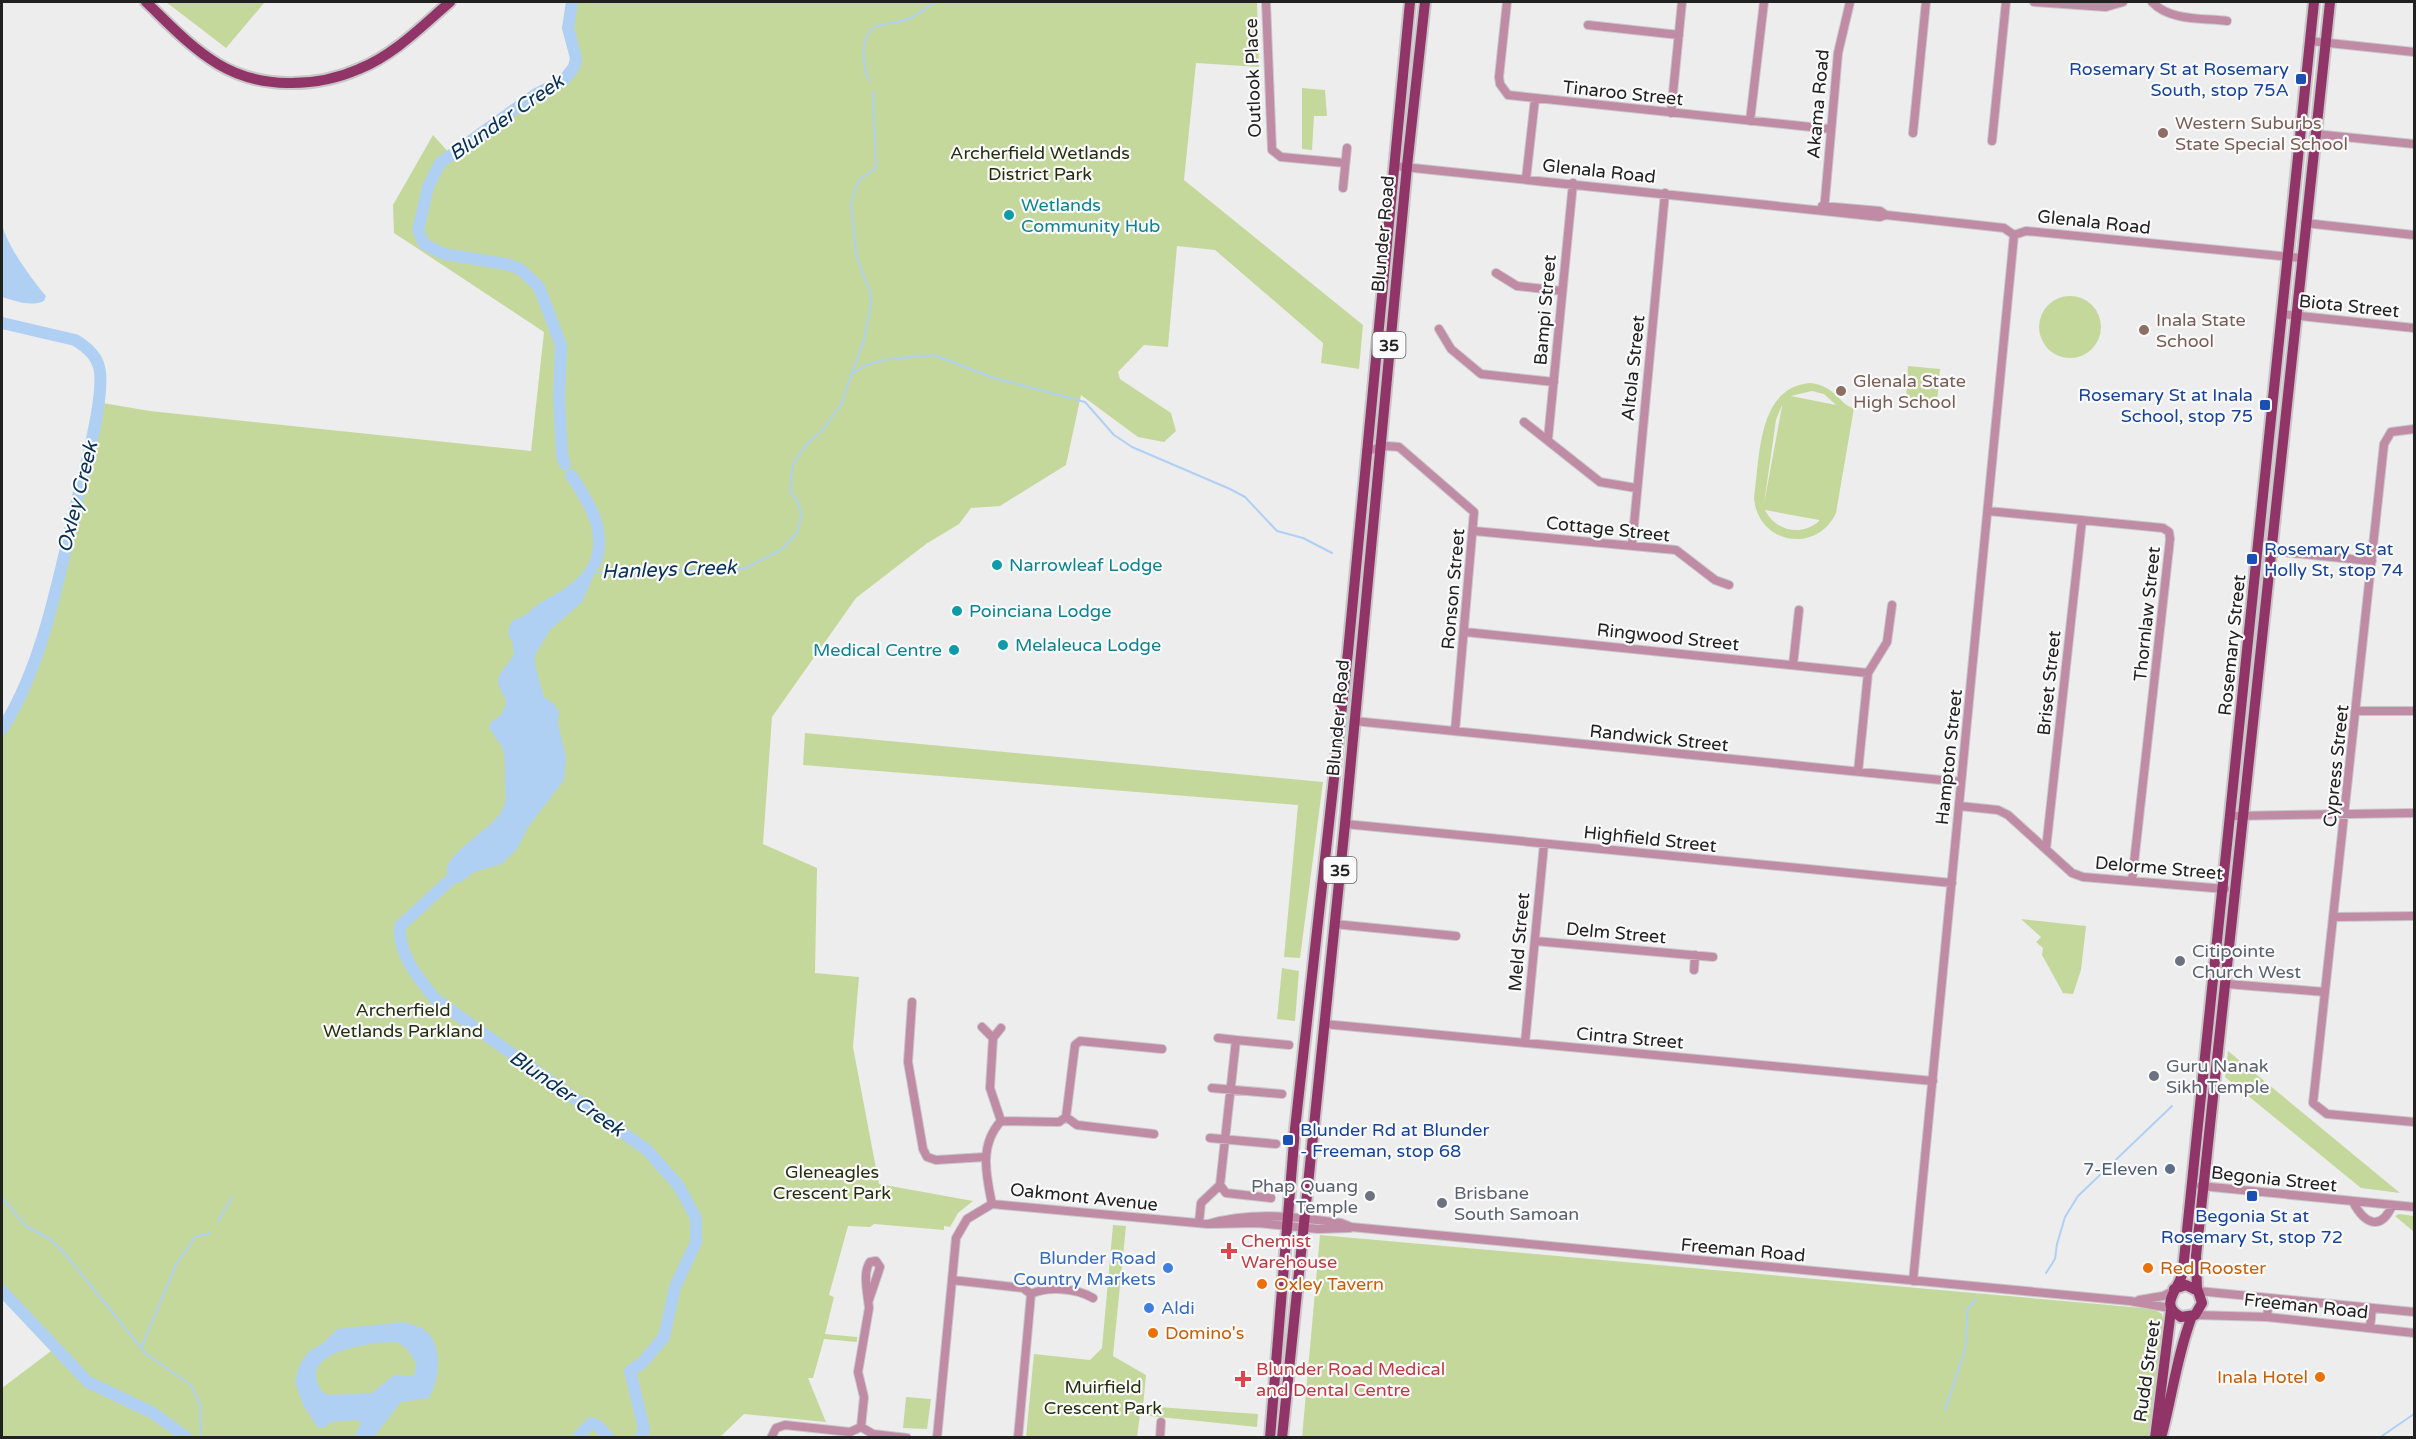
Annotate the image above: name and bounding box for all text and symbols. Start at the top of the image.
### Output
street label: Outlook Place [1240,18,1266,138]
street label: Akama Road [1802,48,1834,160]
place label: Rosemary St at Rosemary South, stop 75A [2069,58,2289,101]
water label: Blunder Creek [445,68,570,166]
marker: Rosemary St at Rosemary South, stop 75A [2294,72,2308,86]
street label: Tinaroo Street [1562,76,1684,110]
place label: Western Suburbs State Special School [2175,112,2348,155]
marker: Western Suburbs State Special School [2156,126,2170,140]
park label: Archerfield Wetlands District Park [950,142,1130,185]
street label: Glenala Road [1541,154,1657,188]
street label: Blunder Road [1367,175,1399,293]
place label: Wetlands Community Hub [1021,194,1160,237]
street label: Glenala Road [2036,205,2152,239]
marker: Wetlands Community Hub [1002,208,1016,222]
street label: Bampi Street [1529,254,1561,366]
street label: Biota Street [2298,290,2400,322]
place label: Inala State School [2156,309,2246,352]
street label: Altola Street [1617,314,1650,422]
marker: Inala State School [2137,323,2151,337]
road number: 35 [1372,332,1406,358]
place label: Glenala State High School [1853,370,1966,413]
marker: Glenala State High School [1834,384,1848,398]
place label: Rosemary St at Inala School, stop 75 [2078,384,2253,427]
marker: Rosemary St at Inala School, stop 75 [2258,398,2272,412]
water label: Oxley Creek [53,437,104,555]
street label: Cottage Street [1545,512,1671,546]
street label: Ronson Street [1437,527,1469,650]
place label: Rosemary St at Holly St, stop 74 [2264,538,2403,581]
street label: Thornlaw Street [2129,545,2165,682]
marker: Rosemary St at Holly St, stop 74 [2245,552,2259,566]
place label: Narrowleaf Lodge [1009,554,1163,576]
water label: Hanleys Creek [601,556,739,584]
marker: Narrowleaf Lodge [990,558,1004,572]
street label: Rosemary Street [2214,573,2250,717]
place label: Poinciana Lodge [969,600,1111,622]
marker: Poinciana Lodge [950,604,964,618]
street label: Ringwood Street [1596,619,1740,655]
street label: Briset Street [2033,629,2065,737]
place label: Melaleuca Lodge [1015,634,1161,656]
marker: Melaleuca Lodge [996,638,1010,652]
place label: Medical Centre [813,639,942,661]
marker: Medical Centre [947,643,961,657]
street label: Blunder Road [1322,659,1354,777]
street label: Hampton Street [1931,688,1967,826]
street label: Cypress Street [2319,704,2353,828]
street label: Randwick Street [1588,720,1730,756]
street label: Highfield Street [1582,821,1718,857]
street label: Delorme Street [2094,851,2224,885]
road number: 35 [1324,857,1356,883]
street label: Meld Street [1504,891,1534,992]
street label: Delm Street [1565,918,1667,948]
place label: Citipointe Church West [2192,940,2301,983]
marker: Citipointe Church West [2173,954,2187,968]
park label: Archerfield Wetlands Parkland [323,999,483,1042]
street label: Cintra Street [1575,1022,1685,1054]
water label: Blunder Creek [504,1045,630,1143]
place label: Guru Nanak Sikh Temple [2166,1055,2269,1098]
marker: Guru Nanak Sikh Temple [2147,1069,2161,1083]
place label: Blunder Rd at Blunder - Freeman, stop 68 [1300,1119,1489,1162]
marker: Blunder Rd at Blunder - Freeman, stop 68 [1281,1133,1295,1147]
place label: 7-Eleven [2083,1158,2158,1180]
park label: Gleneagles Crescent Park [773,1161,891,1204]
street label: Begonia Street [2210,1161,2338,1197]
marker: 7-Eleven [2163,1162,2177,1176]
place label: Phap Quang Temple [1251,1175,1358,1218]
street label: Oakmont Avenue [1009,1178,1159,1216]
place label: Brisbane South Samoan [1454,1182,1579,1225]
marker: Phap Quang Temple [1363,1189,1377,1203]
marker: Begonia St at Rosemary St, stop 72 [2245,1189,2259,1203]
marker: Brisbane South Samoan [1435,1196,1449,1210]
place label: Begonia St at Rosemary St, stop 72 [2161,1205,2343,1248]
place label: Chemist Warehouse [1241,1230,1337,1273]
street label: Freeman Road [1680,1234,1806,1266]
marker: Chemist Warehouse [1222,1244,1236,1258]
place label: Blunder Road Country Markets [1013,1247,1156,1290]
place label: Red Rooster [2160,1257,2266,1279]
marker: Blunder Road Country Markets [1161,1261,1175,1275]
marker: Red Rooster [2141,1261,2155,1275]
place label: Oxley Tavern [1274,1273,1384,1295]
marker: Oxley Tavern [1255,1277,1269,1291]
street label: Freeman Road [2243,1289,2369,1323]
place label: Aldi [1161,1297,1195,1319]
marker: Aldi [1142,1301,1156,1315]
street label: Rudd Street [2129,1319,2165,1423]
place label: Domino's [1165,1322,1244,1344]
marker: Domino's [1146,1326,1160,1340]
place label: Blunder Road Medical and Dental Centre [1256,1358,1445,1401]
place label: Inala Hotel [2217,1366,2308,1388]
marker: Blunder Road Medical and Dental Centre [1234,1370,1252,1388]
marker: Inala Hotel [2313,1370,2327,1384]
park label: Muirfield Crescent Park [1044,1376,1162,1419]

